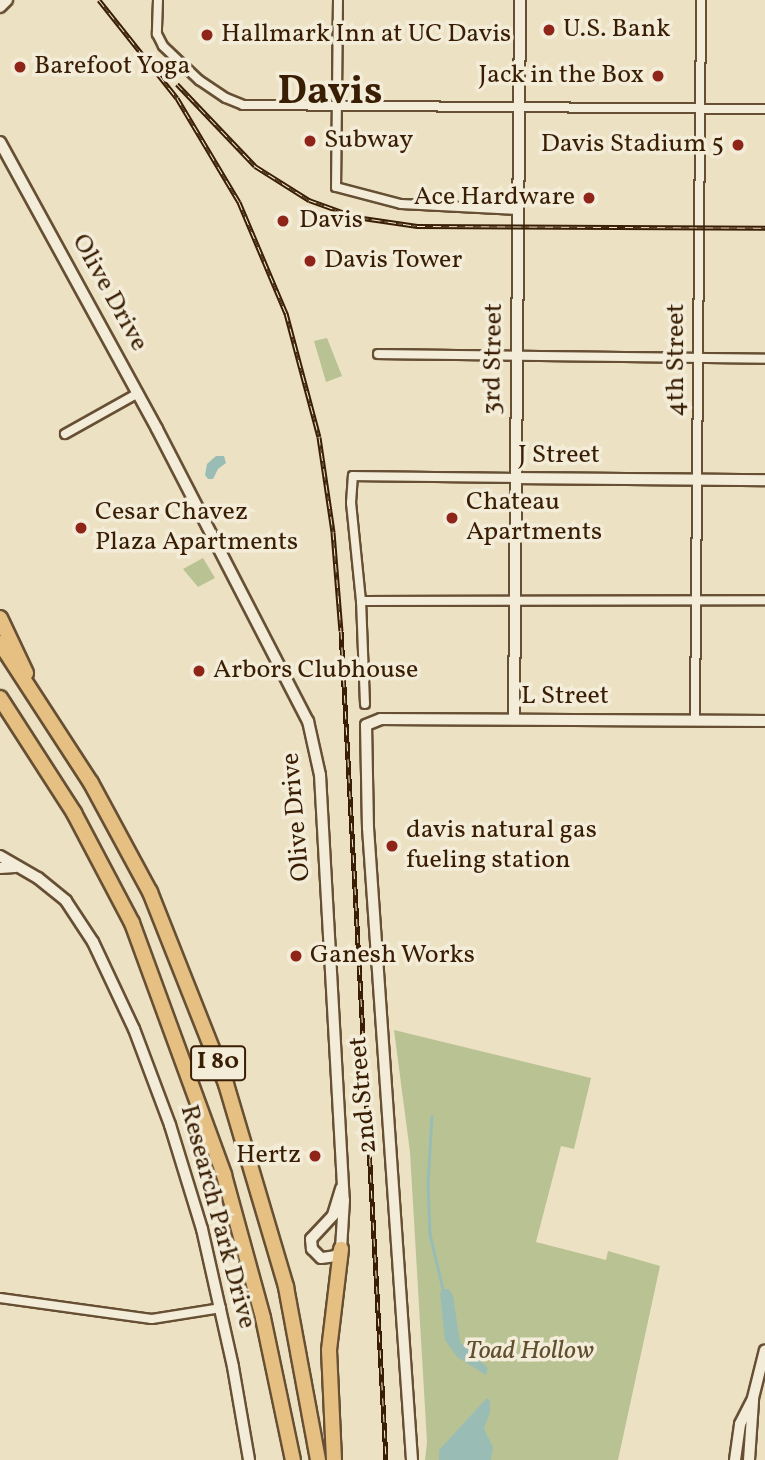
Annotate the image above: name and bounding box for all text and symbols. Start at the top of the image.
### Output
place label: U.S. Bank [563,14,670,46]
place label: Hallmark Inn at UC Davis [221,19,511,51]
marker: U.S. Bank [541,22,557,38]
marker: Hallmark Inn at UC Davis [199,27,215,43]
place label: Barefoot Yoga [34,51,191,83]
marker: Barefoot Yoga [12,59,28,75]
place label: Jack in the Box [478,60,644,92]
marker: Jack in the Box [650,68,666,84]
district label: Davis [278,69,382,117]
place label: Subway [324,125,413,157]
place label: Davis Stadium 5 [541,129,724,161]
marker: Subway [302,133,318,149]
marker: Davis Stadium 5 [730,137,746,153]
place label: Ace Hardware [414,182,575,214]
marker: Ace Hardware [581,190,597,206]
place label: Davis [299,205,363,237]
marker: Davis [273,211,293,231]
street label: Olive Drive [64,229,154,357]
place label: Davis Tower [324,245,463,277]
marker: Davis Tower [302,253,318,269]
street label: 3rd Street [477,303,511,415]
street label: 4th Street [661,303,693,417]
street label: J Street [518,440,600,472]
place label: Chateau Apartments [466,487,602,548]
place label: Cesar Chavez Plaza Apartments [95,497,298,558]
marker: Chateau Apartments [444,510,460,526]
marker: Cesar Chavez Plaza Apartments [73,520,89,536]
place label: Arbors Clubhouse [213,655,418,687]
marker: Arbors Clubhouse [191,663,207,679]
street label: L Street [521,681,609,713]
street label: Olive Drive [276,751,318,883]
place label: davis natural gas fueling station [406,815,597,876]
marker: davis natural gas fueling station [384,838,400,854]
place label: Ganesh Works [310,940,476,972]
marker: Ganesh Works [288,948,304,964]
street label: 2nd Street [343,1035,385,1155]
road number: I 80 [190,1042,246,1084]
street label: Research Park Drive [172,1102,262,1332]
place label: Hertz [236,1140,301,1172]
marker: Hertz [307,1148,323,1164]
park label: Toad Hollow [466,1336,594,1368]

